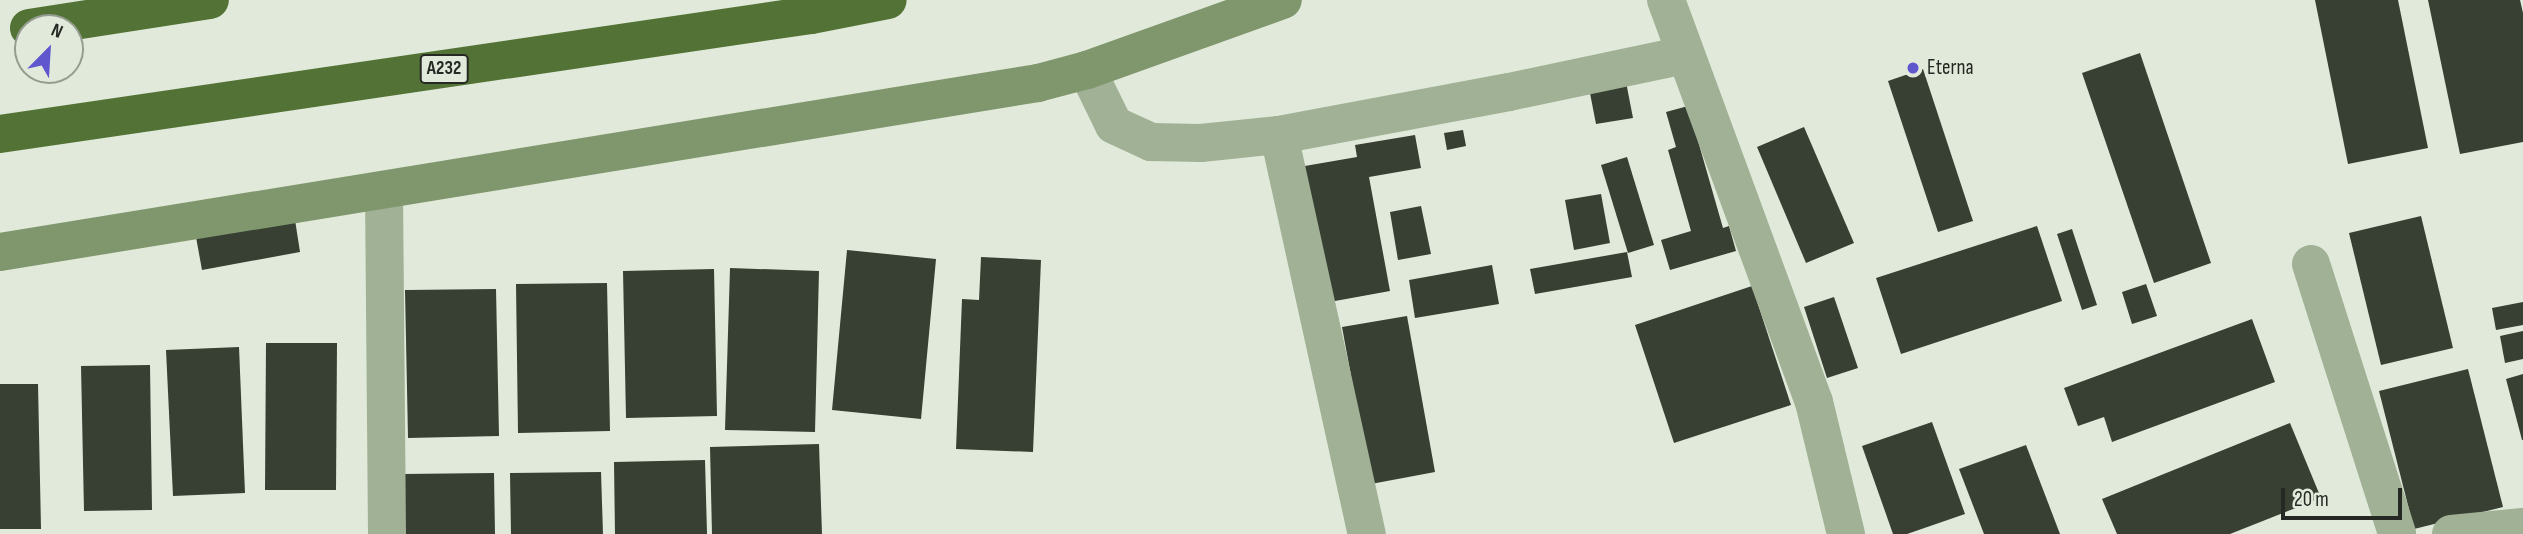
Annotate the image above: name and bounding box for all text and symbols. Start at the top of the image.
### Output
north arrow [14,14,84,84]
text: N [48,19,66,44]
road number: A232 [420,54,468,85]
place label: Eterna [1927,55,1973,81]
marker: Eterna [1905,60,1921,76]
scale bar [2285,475,2406,518]
text: 20 m [2294,487,2329,512]

